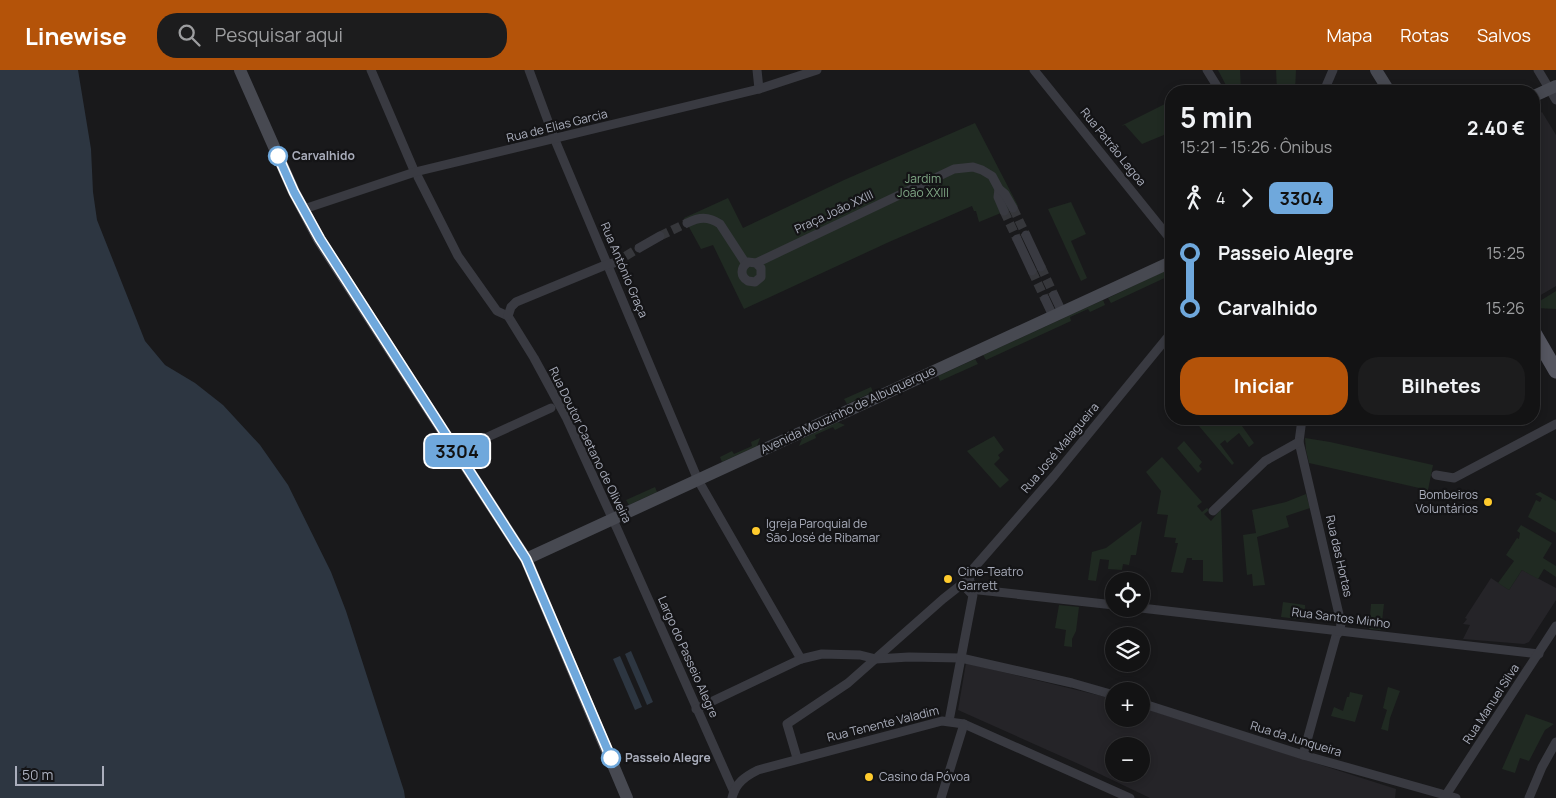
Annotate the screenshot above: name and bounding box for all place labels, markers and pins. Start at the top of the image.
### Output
marker: Carvalhido [268,146,288,166]
place label: Carvalhido [292,147,355,164]
place label: Bombeiros Voluntários [1415,486,1478,517]
marker: Bombeiros Voluntários [1482,496,1494,508]
place label: Igreja Paroquial de São José de Ribamar [766,515,880,546]
marker: Igreja Paroquial de São José de Ribamar [750,525,762,537]
place label: Cine-Teatro Garrett [958,563,1023,594]
marker: Cine-Teatro Garrett [942,573,954,585]
marker: Passeio Alegre [601,748,621,768]
place label: Passeio Alegre [625,749,711,766]
place label: Casino da Póvoa [879,768,970,785]
marker: Casino da Póvoa [863,771,875,783]

